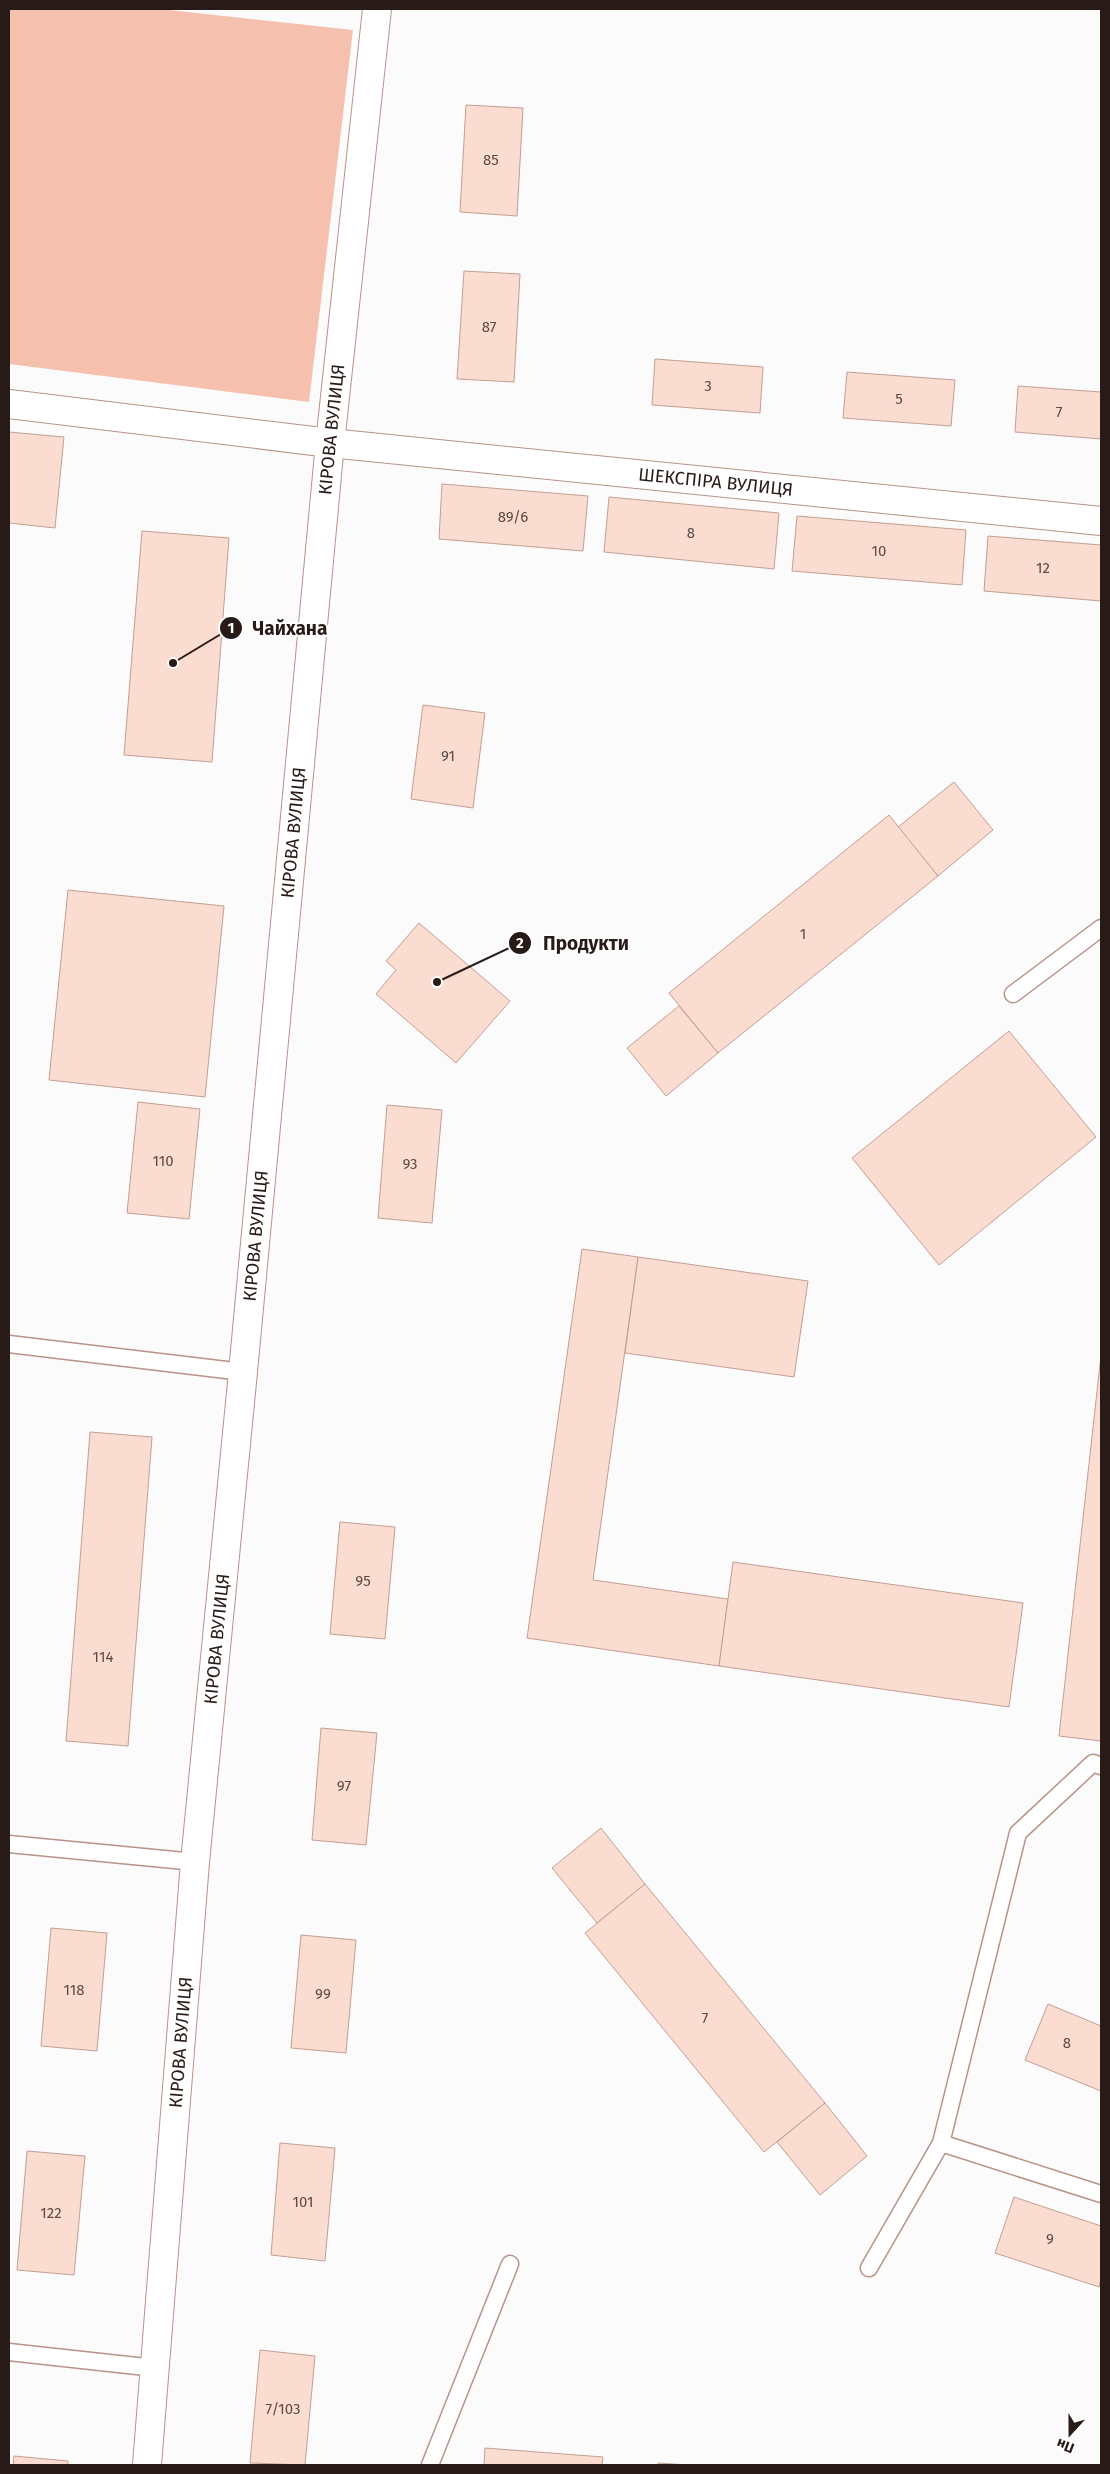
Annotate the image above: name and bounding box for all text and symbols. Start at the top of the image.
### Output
house number: 85 [483,151,499,169]
house number: 87 [482,318,497,336]
street label: КІРОВА ВУЛИЦЯ [314,363,350,496]
house number: 3 [704,377,712,395]
house number: 5 [895,390,903,408]
house number: 7 [1056,403,1063,421]
street label: ШЕКСПІРА ВУЛИЦЯ [637,463,794,501]
house number: 89/6 [498,508,528,526]
house number: 8 [687,524,695,542]
house number: 10 [872,542,886,560]
house number: 12 [1036,559,1050,577]
callout: Чайхана [218,611,338,645]
text: Чайхана [253,617,327,640]
text: 1 [228,619,234,637]
house number: 91 [441,747,455,765]
street label: КІРОВА ВУЛИЦЯ [276,766,311,899]
house number: 1 [800,925,806,943]
callout: Продукти [508,926,639,960]
text: Продукти [543,932,629,955]
text: 2 [516,934,524,952]
house number: 110 [152,1152,174,1170]
house number: 93 [402,1155,418,1173]
street label: КІРОВА ВУЛИЦЯ [239,1169,273,1302]
street label: КІРОВА ВУЛИЦЯ [199,1572,234,1706]
house number: 95 [355,1572,371,1590]
house number: 114 [93,1648,113,1666]
house number: 97 [337,1777,351,1795]
street label: КІРОВА ВУЛИЦЯ [164,1976,197,2109]
house number: 118 [63,1981,85,1999]
house number: 99 [315,1985,331,2003]
house number: 7 [702,2009,709,2027]
house number: 8 [1063,2034,1071,2052]
house number: 101 [293,2193,314,2211]
house number: 122 [40,2204,62,2222]
house number: 9 [1046,2230,1054,2248]
house number: 7/103 [265,2400,301,2418]
north arrow [1045,2409,1095,2459]
text: Пн [1054,2435,1077,2457]

